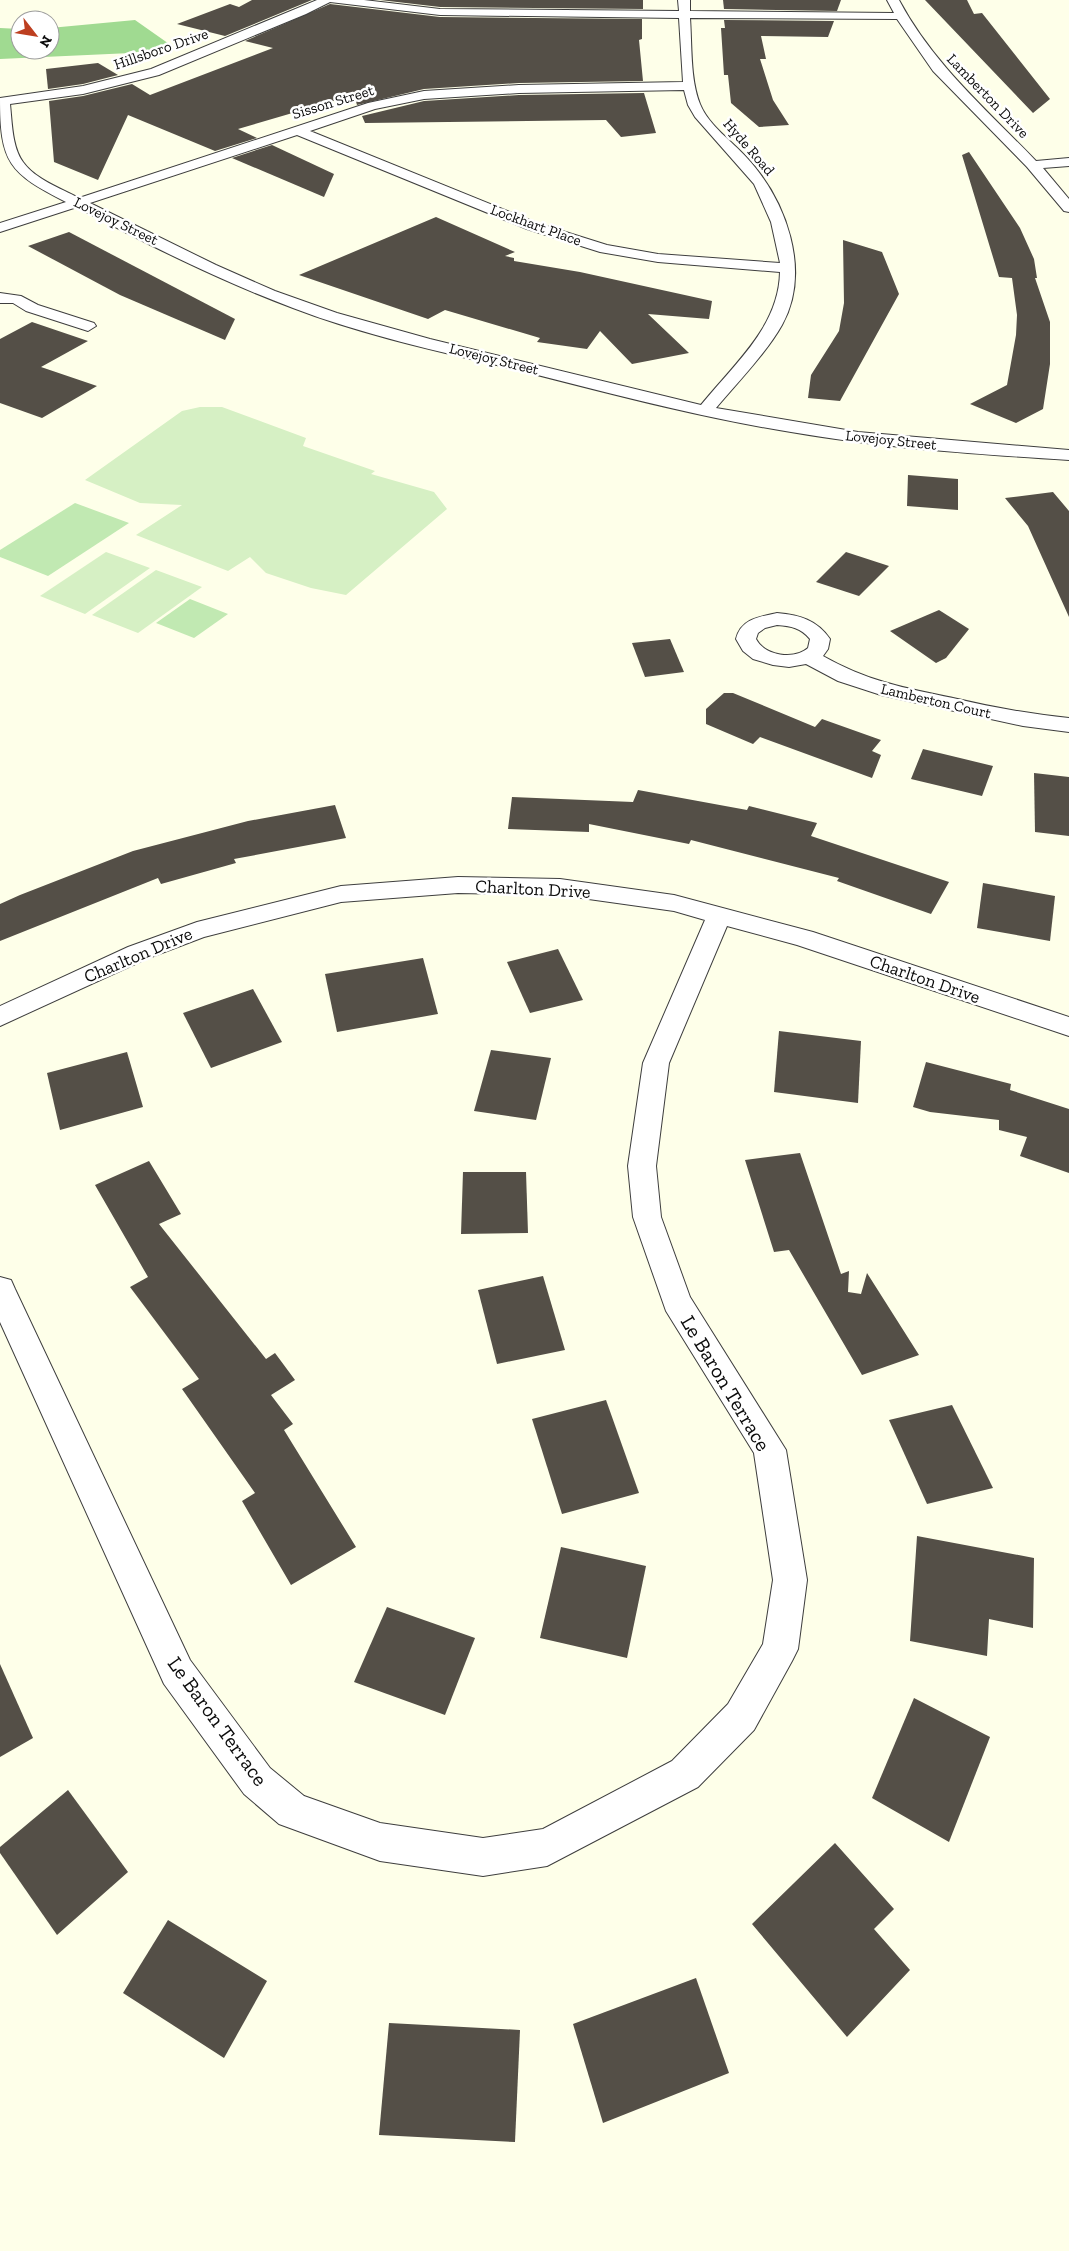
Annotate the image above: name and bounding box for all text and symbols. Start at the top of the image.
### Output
north arrow [10,10,60,60]
street label: Hillsboro Drive [112,24,210,74]
text: N [36,32,56,51]
street label: Lamberton Drive [943,50,1033,142]
street label: Sisson Street [290,81,376,123]
street label: Hyde Road [720,115,779,180]
street label: Lovejoy Street [71,193,161,249]
street label: Lockhart Place [488,200,584,250]
street label: Lovejoy Street [447,339,541,379]
street label: Lovejoy Street [845,426,938,454]
street label: Lamberton Court [879,680,993,723]
street label: Charlton Drive [475,875,591,903]
street label: Charlton Drive [81,922,195,988]
street label: Charlton Drive [867,950,983,1008]
street label: Le Baron Terrace [676,1311,776,1455]
street label: Le Baron Terrace [163,1651,273,1791]

